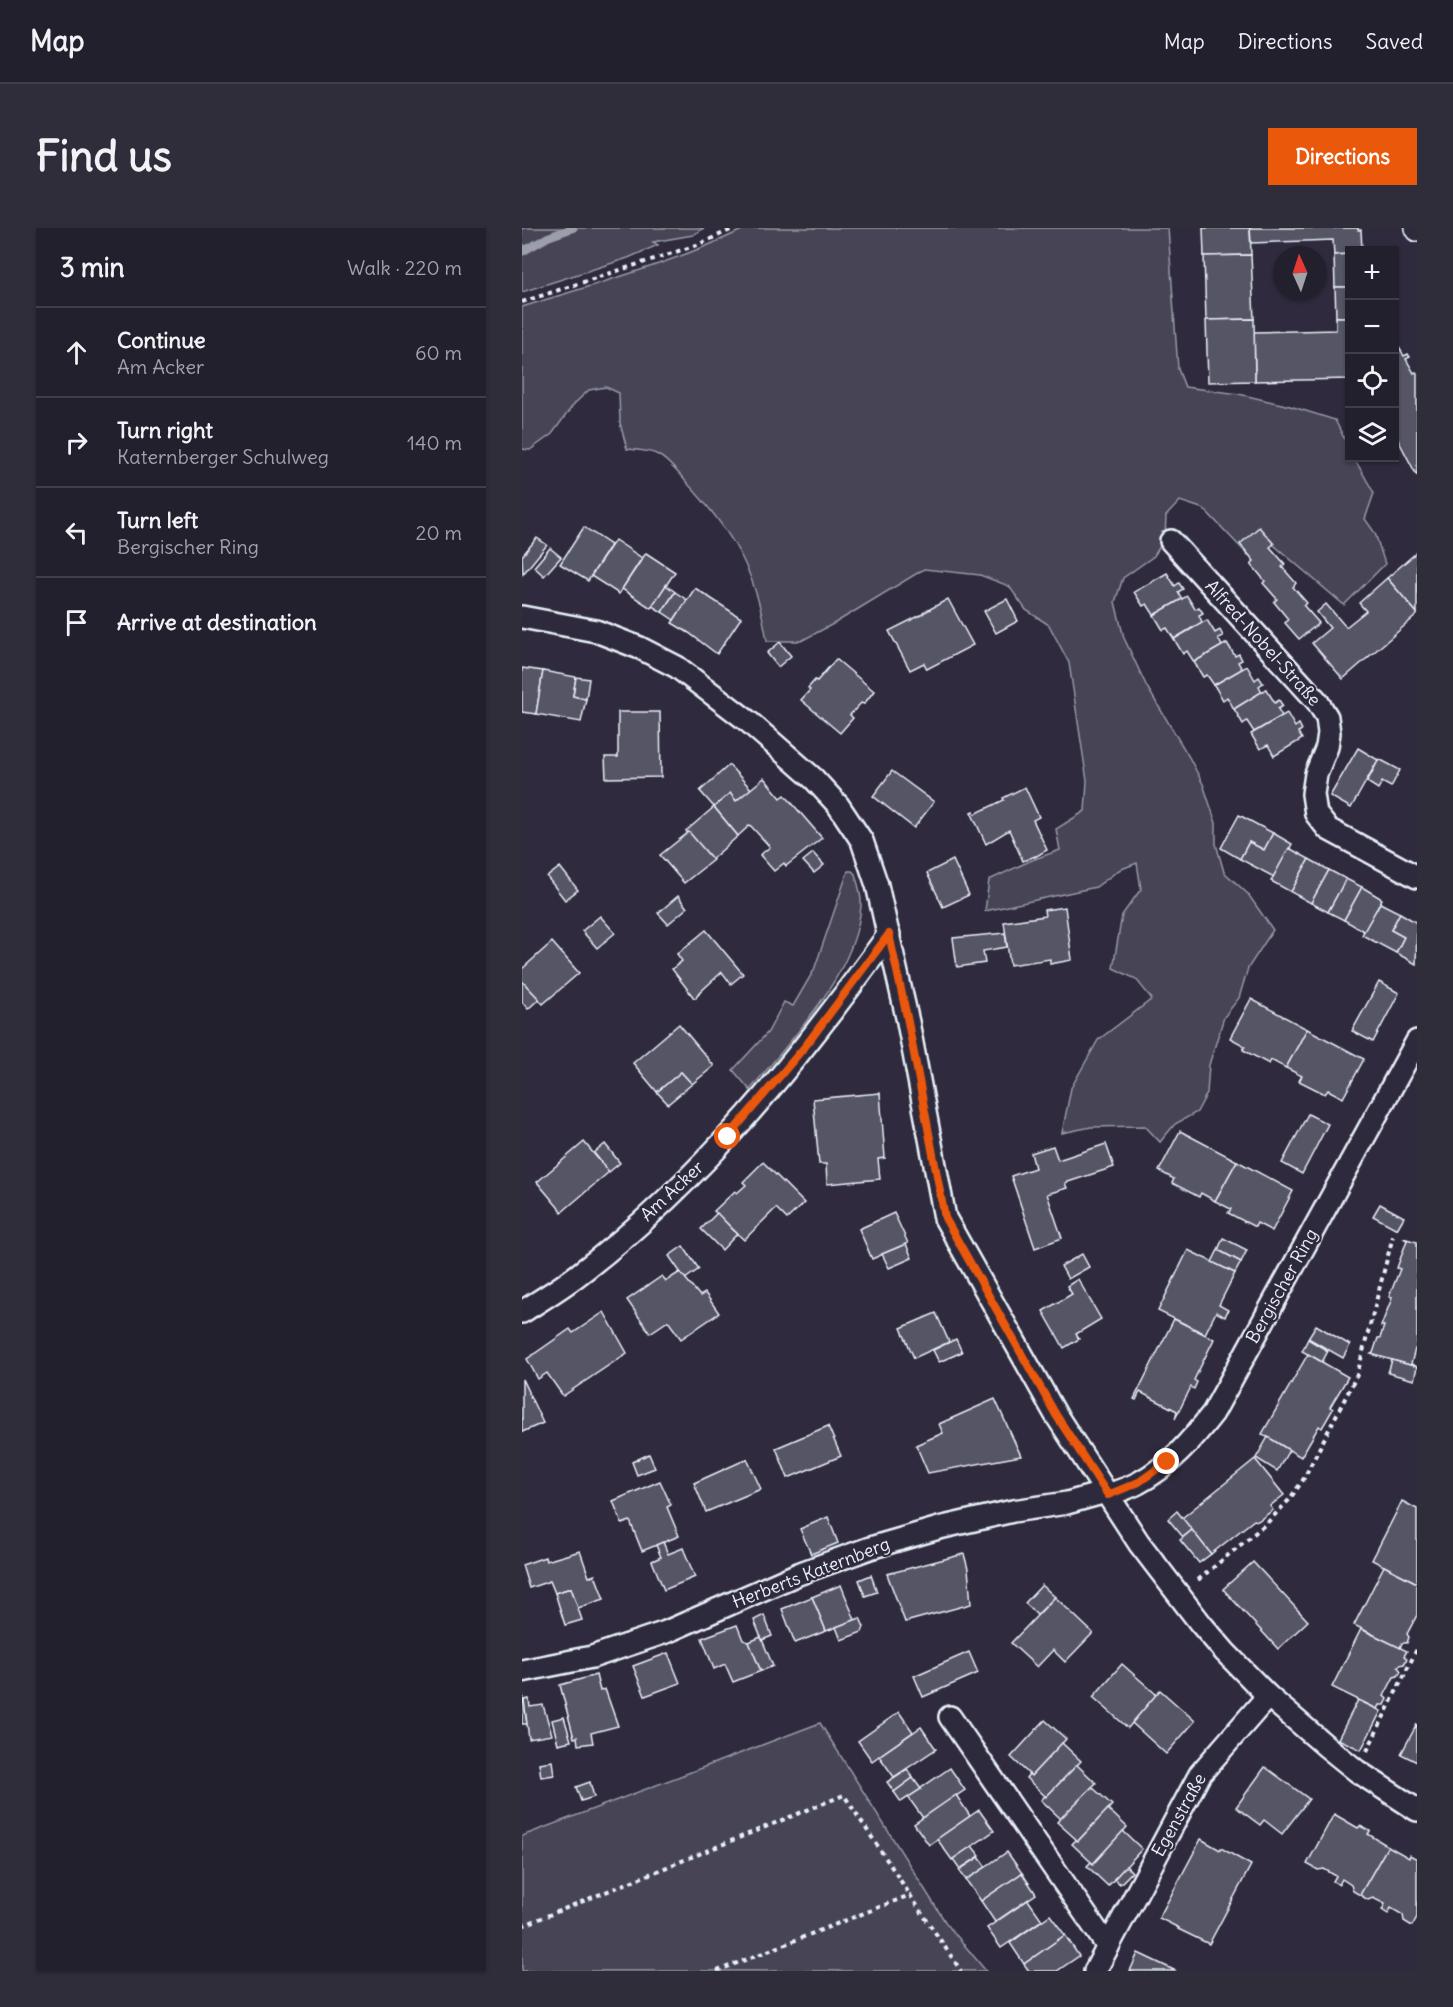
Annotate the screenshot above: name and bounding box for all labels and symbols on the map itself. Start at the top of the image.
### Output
north arrow [1273,246,1327,300]
street label: Alfred-Nobel-Straße [1201,575,1326,711]
route start [714,1123,740,1149]
street label: Am Acker [635,1155,709,1226]
street label: Bergischer Ring [1241,1224,1323,1347]
route end [1153,1448,1179,1474]
street label: Herberts Katernberg [729,1532,893,1613]
street label: Egenstraße [1146,1769,1211,1860]

